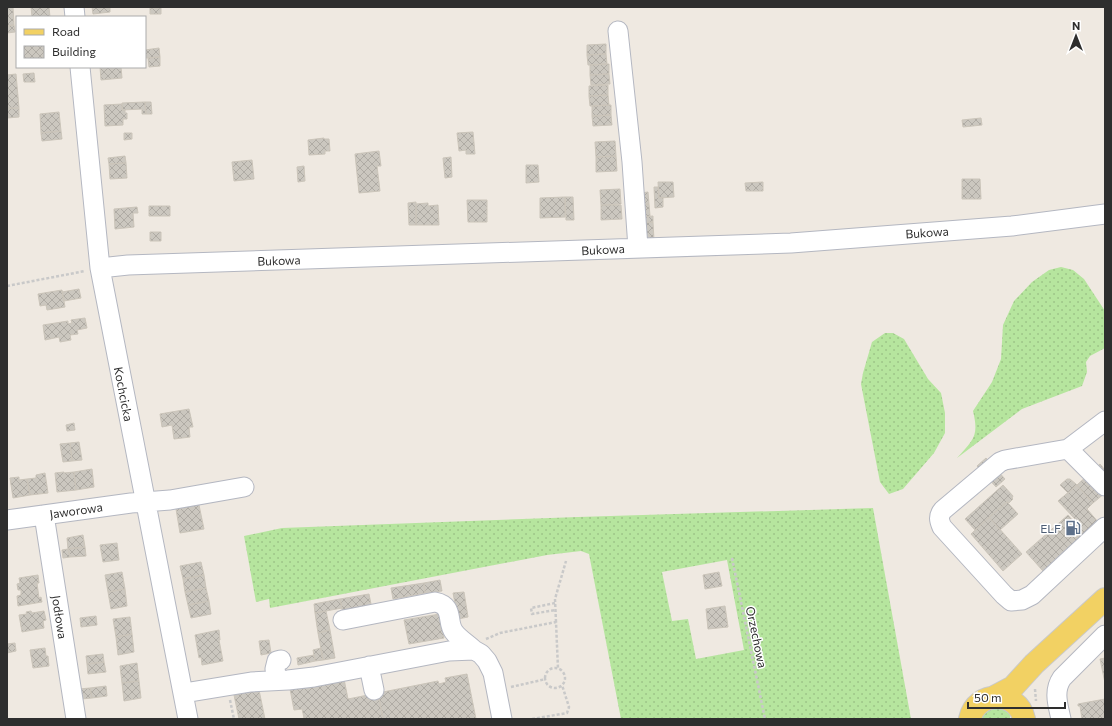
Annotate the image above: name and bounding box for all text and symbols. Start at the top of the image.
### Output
legend [16,16,146,68]
north arrow [1056,16,1096,56]
text: N [1072,19,1080,32]
text: Road [52,24,80,38]
text: Building [52,44,96,58]
street label: Bukowa [905,224,949,240]
street label: Bukowa [581,241,625,257]
street label: Bukowa [257,252,301,268]
street label: Kochcicka [112,366,136,422]
street label: Jaworowa [49,499,104,522]
fuel station icon: ELF [1064,519,1082,537]
place label: ELF [1040,521,1061,535]
street label: Jodłowa [49,594,70,640]
street label: Orzechowa [744,605,770,669]
scale bar [968,684,1065,710]
text: 50 m [974,690,1002,704]

